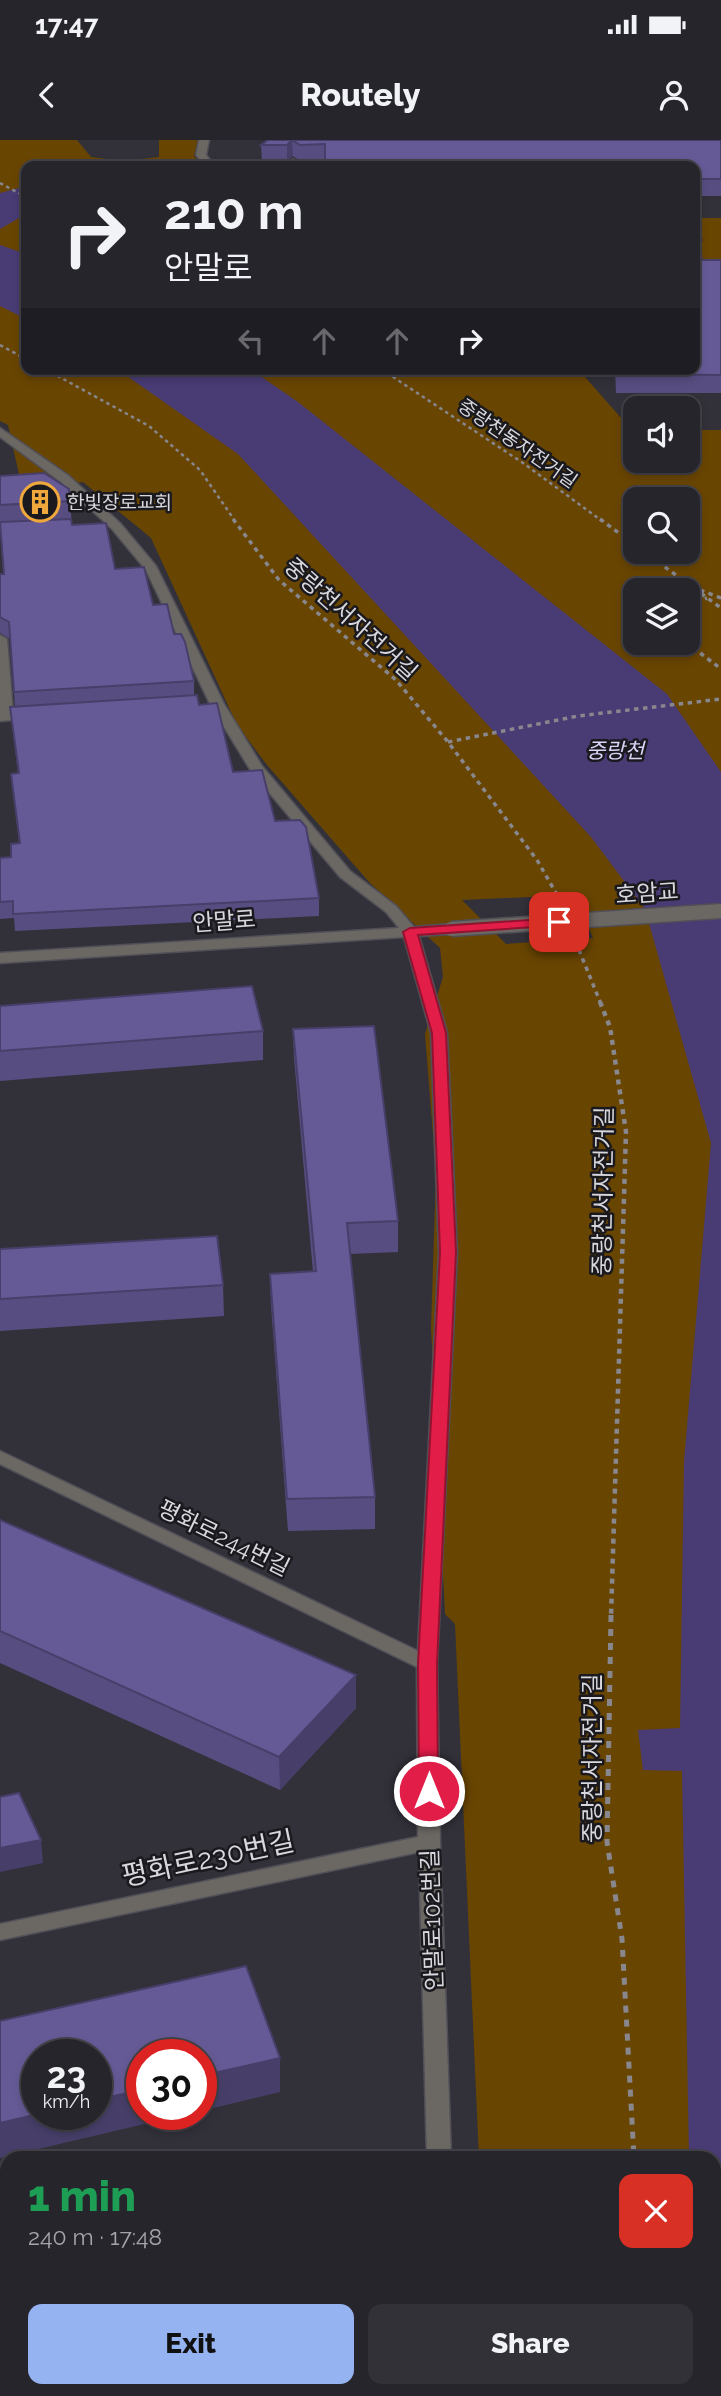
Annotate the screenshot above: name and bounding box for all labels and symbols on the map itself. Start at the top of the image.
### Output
street label: 중랑천동자전거길 [454,394,582,492]
building icon: 한빛장로교회 [19,481,61,523]
place label: 한빛장로교회 [67,491,172,513]
street label: 중랑천서자전거길 [279,552,423,685]
water label: 중랑천 [586,738,647,763]
street label: 호암교 [614,877,680,908]
pin [529,892,589,952]
street label: 안말로 [191,905,257,936]
street label: 중랑천서자전거길 [588,1106,617,1276]
street label: 평화로244번길 [154,1494,294,1581]
street label: 중랑천서자전거길 [578,1673,605,1843]
position arrow [392,1754,466,1828]
street label: 평화로230번길 [119,1824,297,1893]
street label: 안말로102번길 [416,1849,447,1991]
speed limit sign: 30 [126,2039,217,2130]

